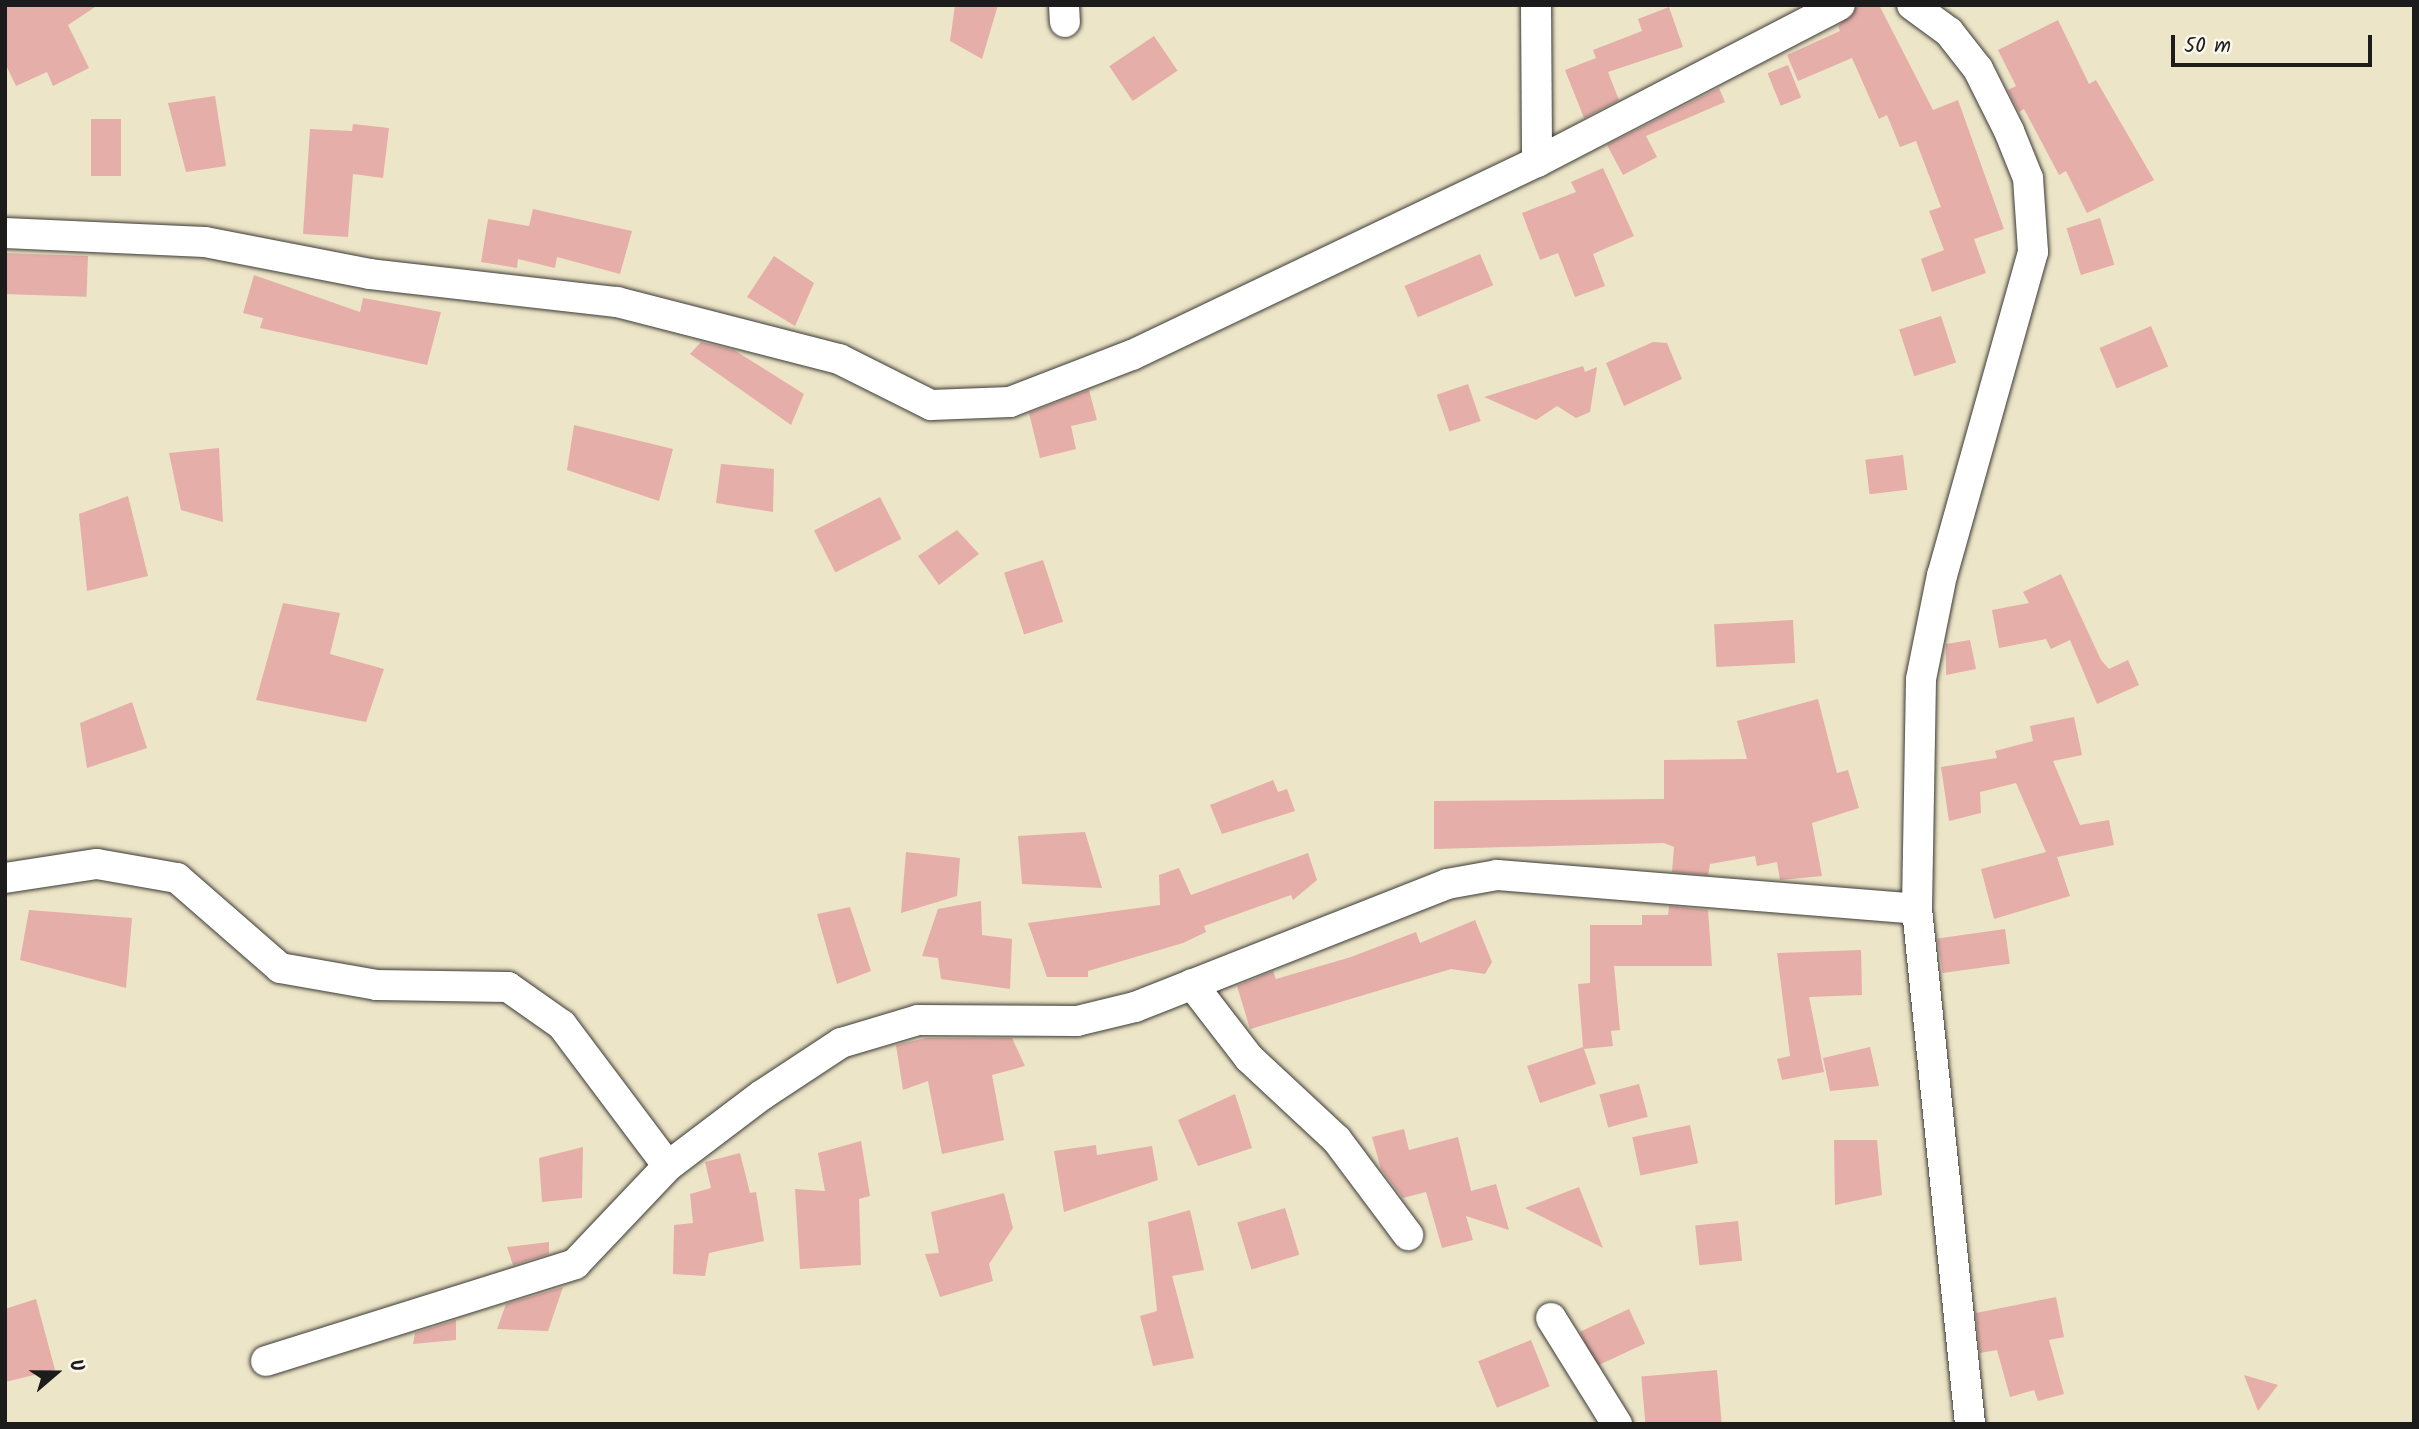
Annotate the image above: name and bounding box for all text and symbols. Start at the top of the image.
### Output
scale bar [2174,21,2375,65]
text: 50 m [2184,30,2231,63]
north arrow [21,1338,91,1408]
text: U [60,1355,92,1376]

